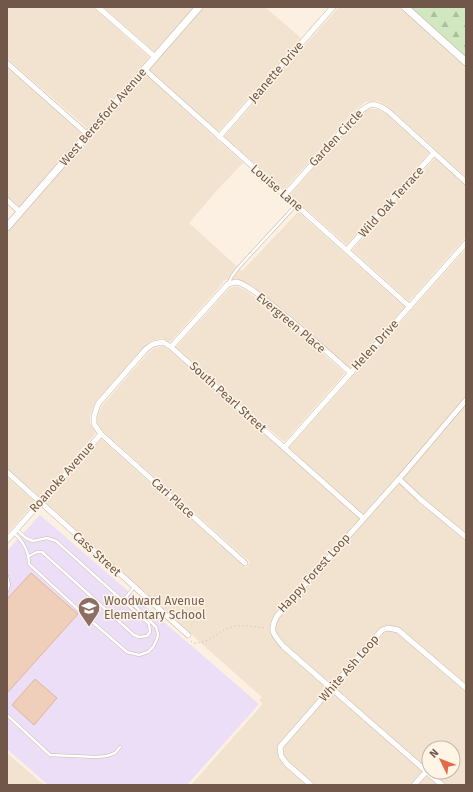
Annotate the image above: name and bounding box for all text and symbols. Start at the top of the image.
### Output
street label: Jeanette Drive [246,39,306,105]
street label: West Beresford Avenue [57,65,149,169]
street label: Garden Circle [306,107,366,169]
street label: Louise Lane [248,162,306,214]
street label: Wild Oak Terrace [355,164,427,240]
street label: Evergreen Place [254,290,328,356]
street label: Helen Drive [349,317,401,373]
street label: South Pearl Street [187,359,270,436]
street label: Roanoke Avenue [27,439,97,515]
street label: Cari Place [149,475,197,521]
street label: Cass Street [70,529,124,580]
street label: Happy Forest Loop [275,531,353,615]
place label: Woodward Avenue Elementary School [104,594,206,622]
school or university icon: Woodward Avenue Elementary School [76,595,102,628]
street label: White Ash Loop [316,632,382,704]
north arrow [421,740,461,780]
text: N [427,746,441,761]

